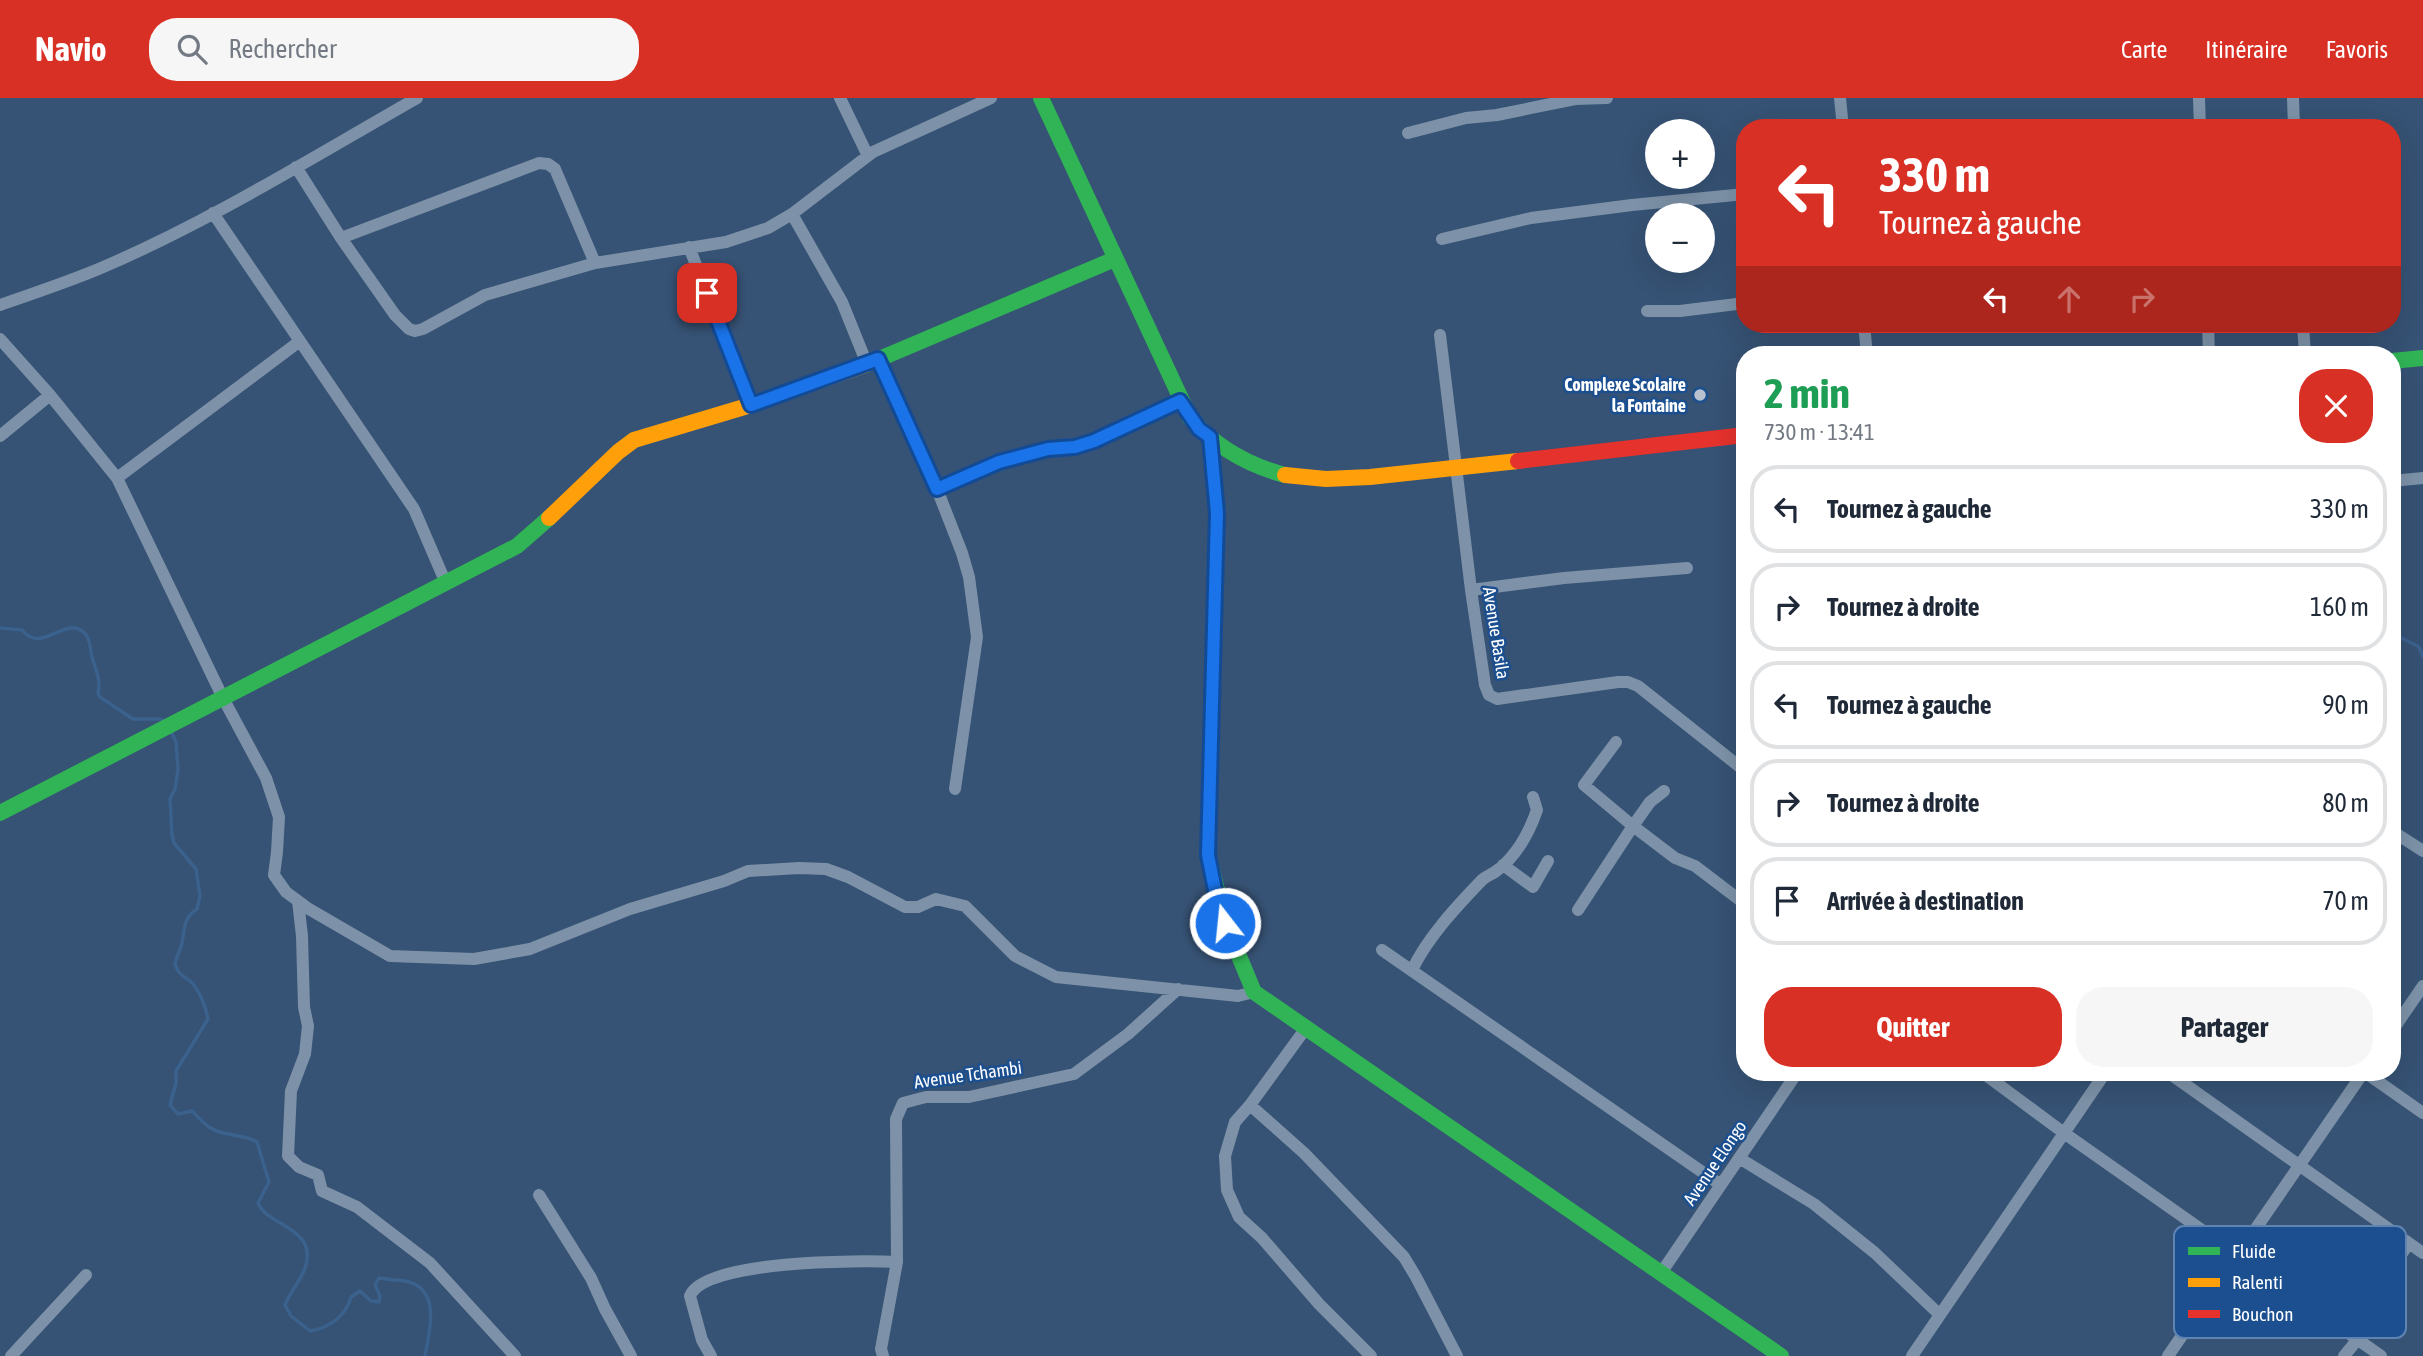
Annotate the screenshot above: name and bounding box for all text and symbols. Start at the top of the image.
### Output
search box [149,18,639,81]
text: Navio [35,30,107,68]
icon: search [173,30,211,68]
text: Rechercher [229,34,337,64]
text: Carte [2121,36,2167,63]
text: Itinéraire [2205,36,2288,63]
text: Favoris [2326,36,2388,63]
map controls [1645,119,1715,273]
button: + [1645,119,1715,189]
text: 330 m [1879,146,1990,202]
icon: left [1764,147,1855,238]
button: − [1645,203,1715,273]
text: Tournez à gauche [1879,204,2082,241]
pin [677,263,737,323]
icon: arrive [688,274,726,312]
icon: left [1977,280,2015,318]
icon: ahead [2050,280,2088,318]
icon: right [2123,280,2161,318]
text: 2 min [1764,369,1850,417]
button: close [2299,369,2373,443]
place label: Complexe Scolaire la Fontaine [1564,374,1686,416]
marker: Complexe Scolaire la Fontaine [1692,387,1708,403]
text: 730 m · 13:41 [1764,419,1875,445]
icon: left [1768,490,1806,528]
text: Tournez à gauche [1827,494,1992,524]
text: 330 m [2310,494,2369,524]
street label: Avenue Basila [1479,585,1514,680]
icon: right [1768,588,1806,626]
text: Tournez à droite [1827,592,1980,622]
text: 160 m [2310,592,2369,622]
icon: left [1768,686,1806,724]
text: Tournez à gauche [1827,690,1992,720]
text: 90 m [2322,690,2369,720]
icon: right [1768,784,1806,822]
text: Tournez à droite [1827,788,1980,818]
text: 80 m [2322,788,2369,818]
icon: arrive [1768,882,1806,920]
position arrow [1188,886,1262,960]
text: Arrivée à destination [1827,886,2024,916]
text: 70 m [2322,886,2369,916]
button: Quitter [1764,987,2062,1067]
button: Partager [2076,987,2373,1067]
street label: Avenue Tchambi [913,1057,1023,1092]
street label: Avenue Elongo [1679,1116,1751,1209]
legend [2174,1226,2406,1338]
text: Fluide [2232,1240,2276,1262]
text: Ralenti [2232,1271,2283,1293]
text: Bouchon [2232,1303,2294,1325]

